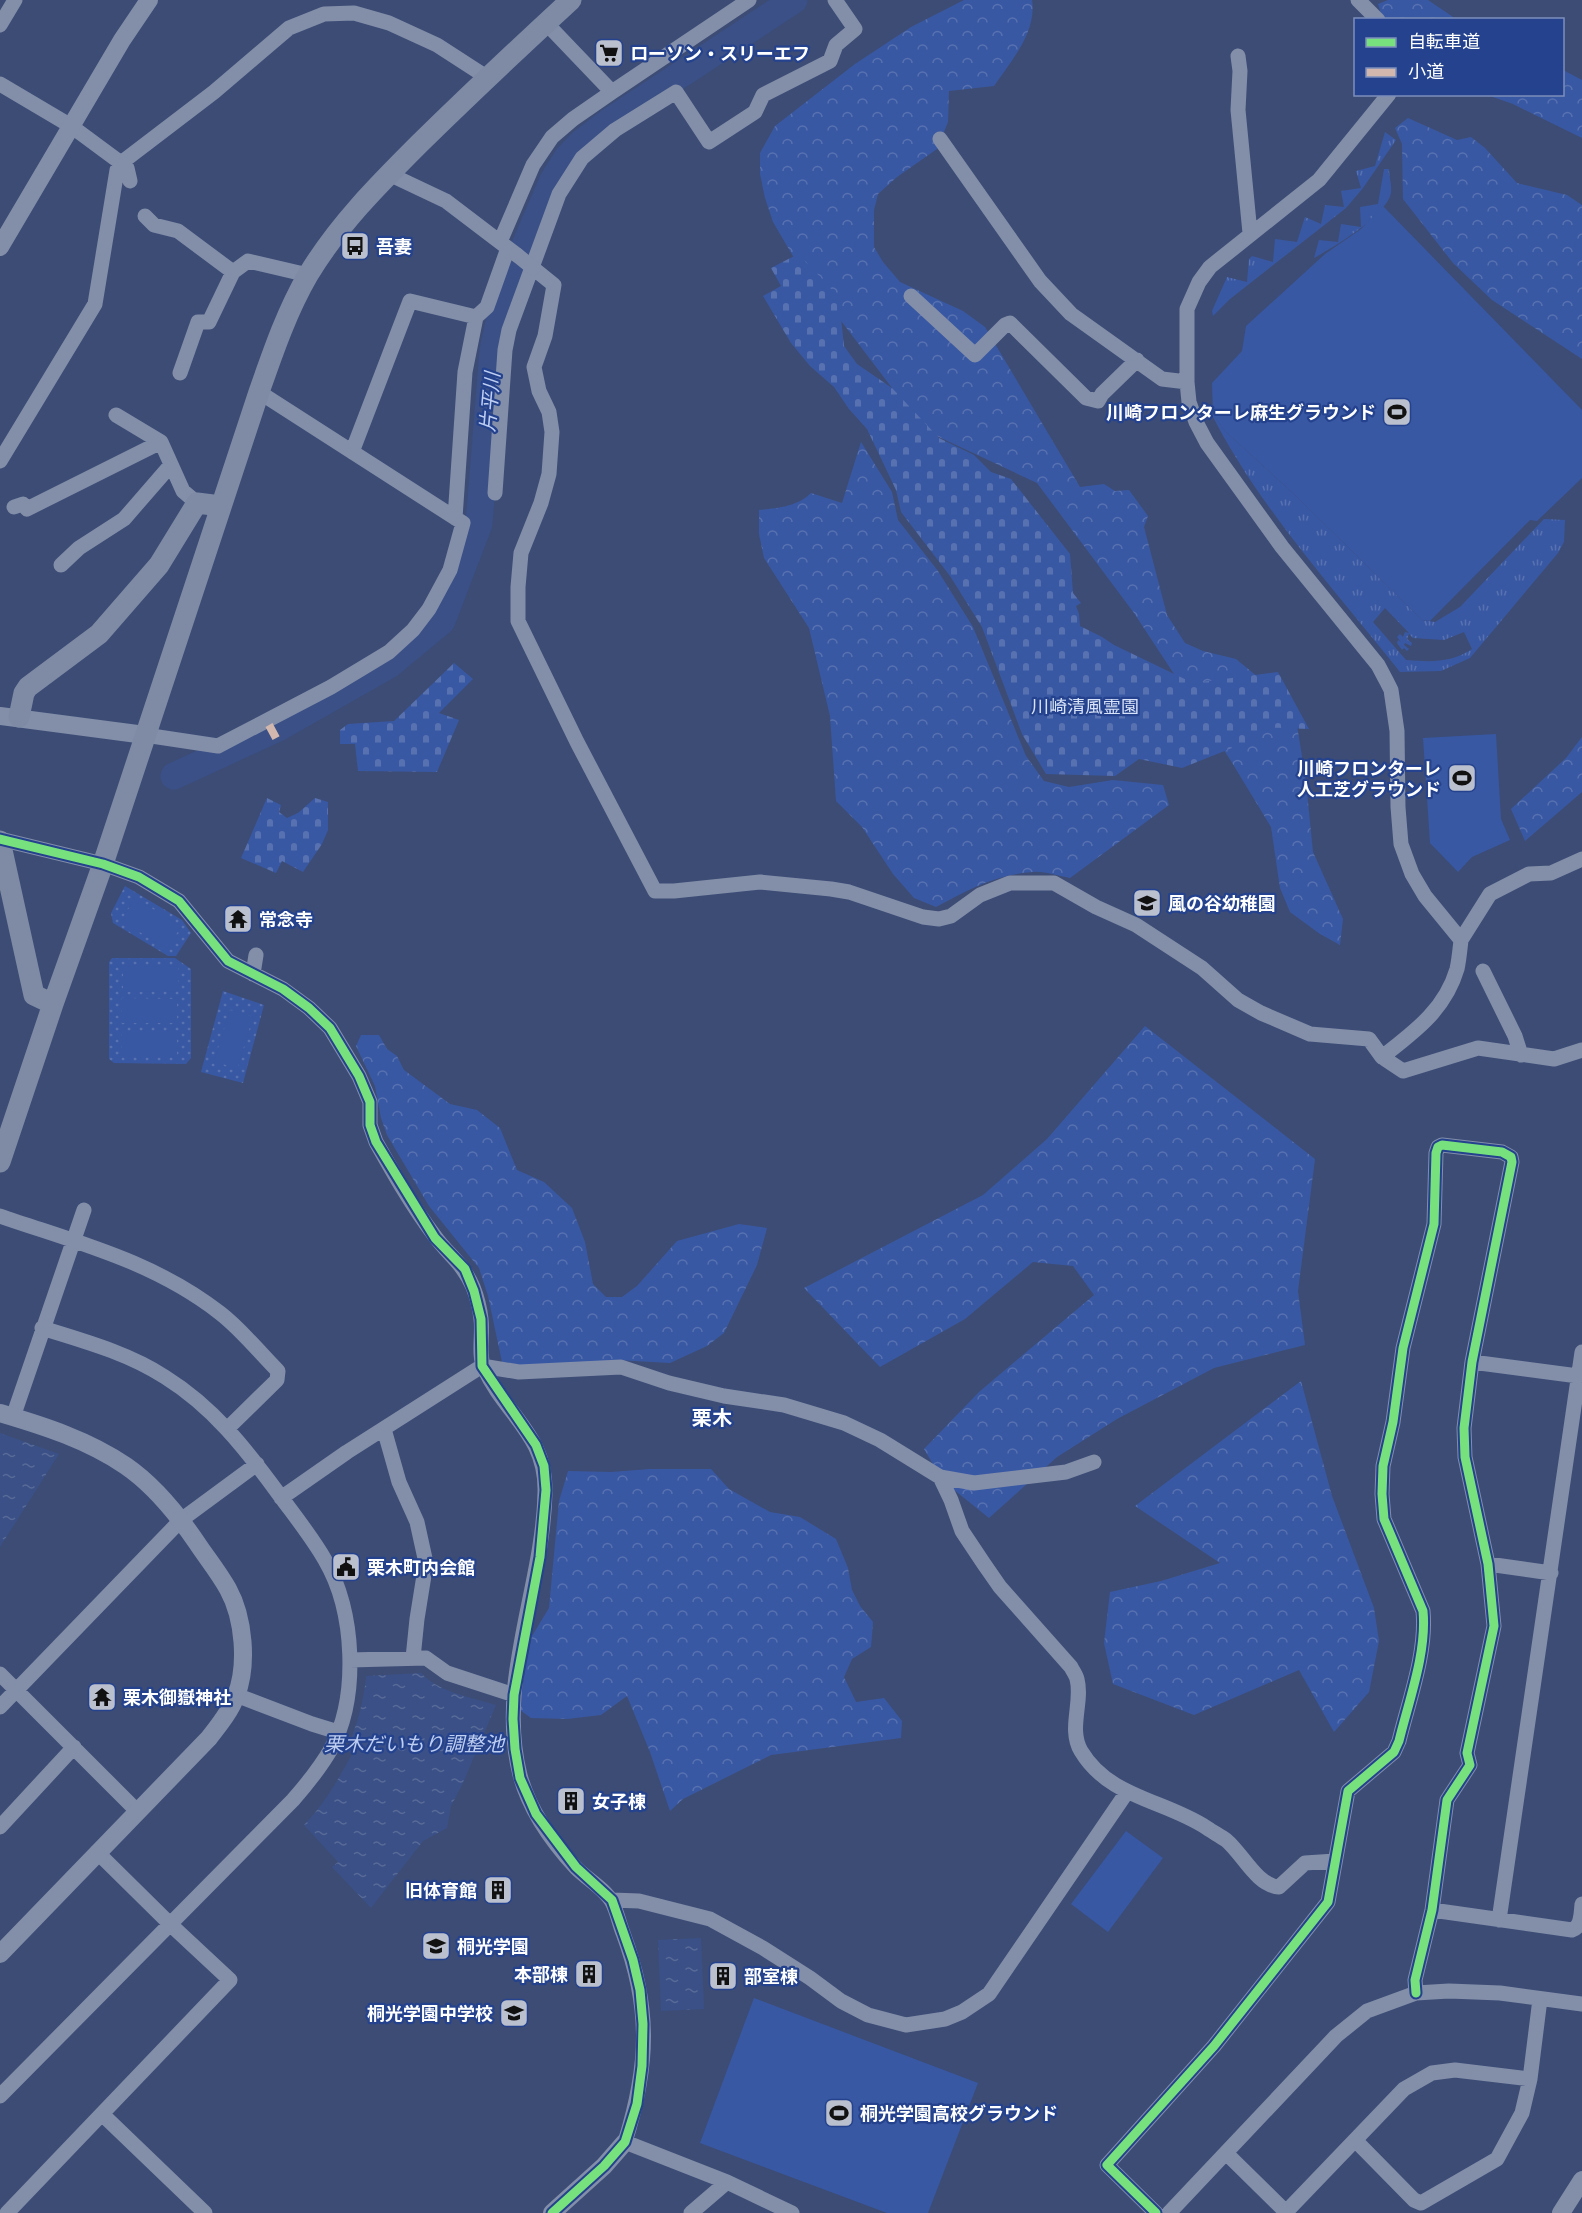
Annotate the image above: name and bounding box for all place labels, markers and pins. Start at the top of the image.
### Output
supermarket icon: ローソン・スリーエフ [593,37,625,69]
place label: ローソン・スリーエフ [630,43,810,64]
bus stop icon: 吾妻 [339,230,371,262]
place label: 吾妻 [376,236,412,257]
sports icon: 川崎フロンターレ麻生グラウンド [1381,396,1413,428]
place label: 川崎フロンターレ麻生グラウンド [1106,402,1376,423]
place label: 川崎フロンターレ 人工芝グラウンド [1297,758,1441,800]
sports icon: 川崎フロンターレ 人工芝グラウンド [1446,762,1478,794]
school or university icon: 風の谷幼稚園 [1131,887,1163,919]
place label: 風の谷幼稚園 [1168,893,1276,914]
temple icon: 常念寺 [222,903,254,935]
place label: 常念寺 [259,909,313,930]
public building icon: 栗木町内会館 [330,1551,362,1583]
place label: 栗木町内会館 [367,1557,475,1578]
temple icon: 栗木御嶽神社 [86,1681,118,1713]
place label: 栗木御嶽神社 [123,1687,231,1708]
building icon: 女子棟 [555,1785,587,1817]
place label: 女子棟 [592,1791,646,1812]
building icon: 旧体育館 [482,1874,514,1906]
place label: 旧体育館 [405,1880,477,1901]
school or university icon: 桐光学園 [420,1930,452,1962]
place label: 桐光学園 [457,1936,529,1957]
building icon: 本部棟 [573,1958,605,1990]
building icon: 部室棟 [707,1960,739,1992]
place label: 本部棟 [514,1964,568,1985]
place label: 部室棟 [744,1966,798,1987]
school or university icon: 桐光学園中学校 [498,1997,530,2029]
place label: 桐光学園中学校 [367,2003,493,2024]
sports icon: 桐光学園高校グラウンド [823,2097,855,2129]
place label: 桐光学園高校グラウンド [860,2103,1058,2124]

